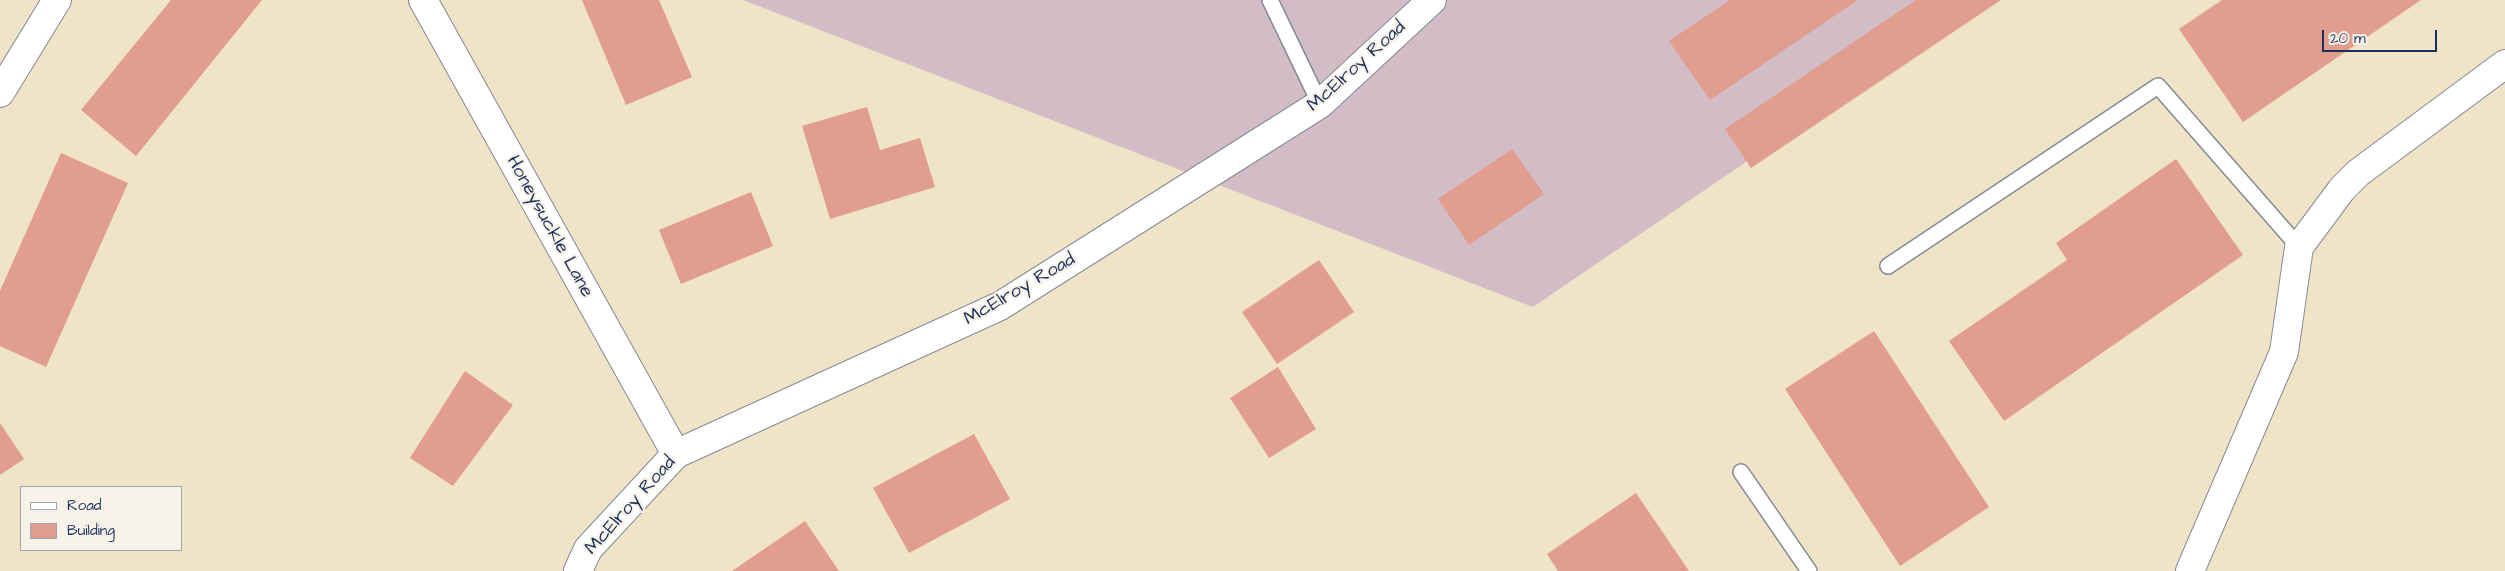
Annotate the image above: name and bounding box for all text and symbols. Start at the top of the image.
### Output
street label: McElroy Road [1303,17,1411,117]
scale bar [2325,20,2440,52]
text: 20 m [2330,28,2366,49]
street label: Honeysuckle Lane [501,152,597,302]
street label: McElroy Road [960,249,1080,331]
street label: McElroy Road [581,452,681,560]
legend [20,486,182,551]
text: Road [67,495,101,516]
text: Building [67,520,115,541]

